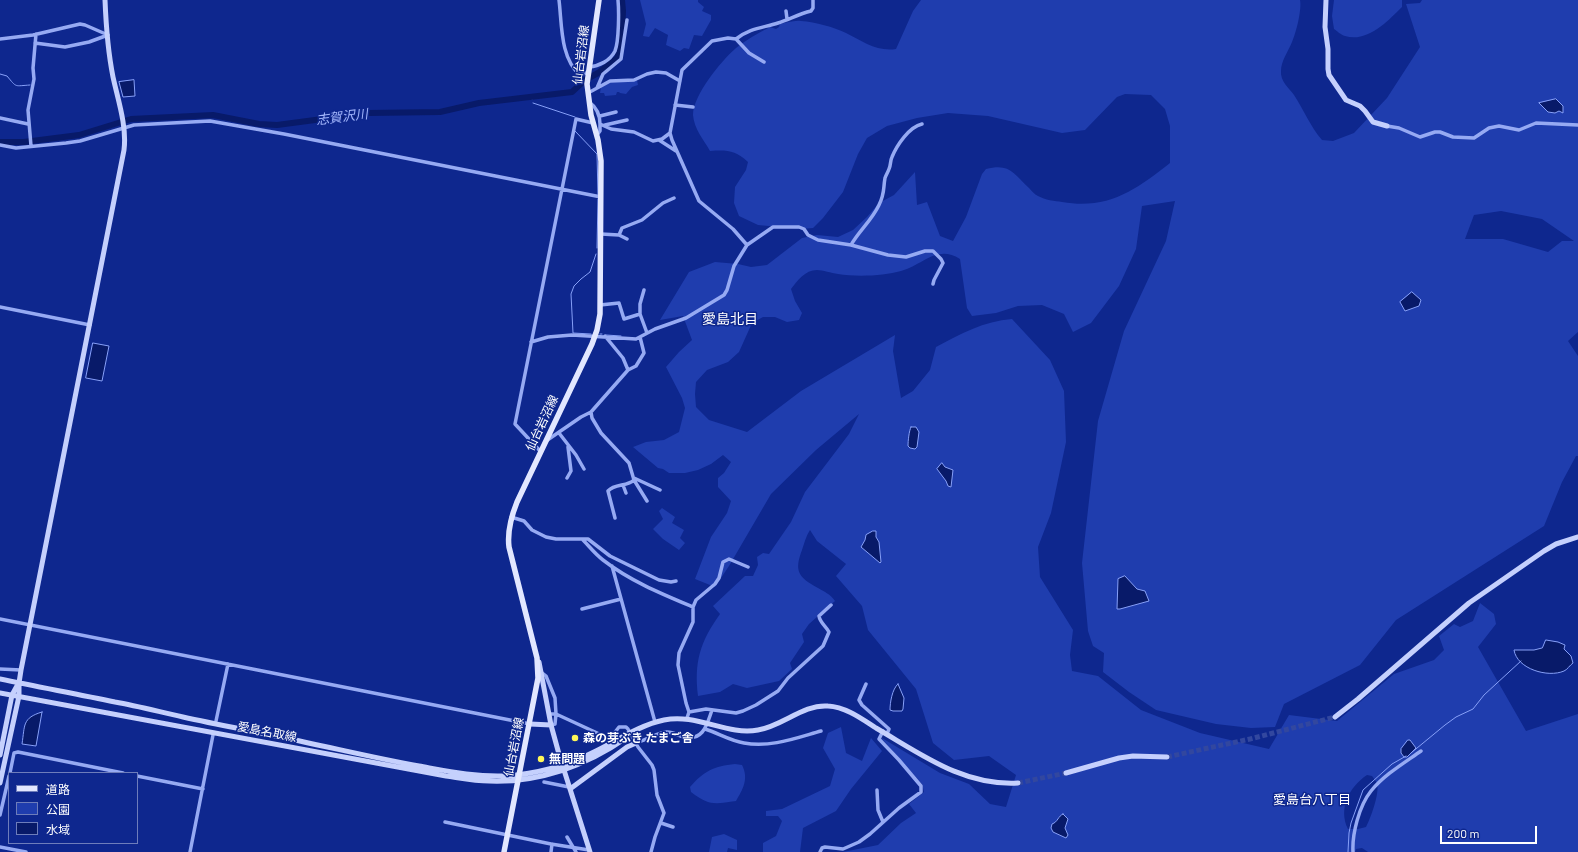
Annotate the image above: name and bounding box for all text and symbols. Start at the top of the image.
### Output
street label: 仙台岩沼線 [570,24,592,86]
water label: 志賀沢川 [315,106,369,128]
district label: 愛島北目 [702,311,758,327]
street label: 仙台岩沼線 [523,393,561,453]
street label: 仙台岩沼線 [501,716,527,778]
street label: 愛島名取線 [236,719,298,745]
place label: 森の芽ぶき たまご舎 [583,731,693,745]
marker: 森の芽ぶき たまご舎 [570,733,580,743]
place label: 無問題 [549,752,585,766]
marker: 無問題 [536,754,546,764]
legend [8,772,138,844]
text: 道路 [46,782,70,796]
district label: 愛島台八丁目 [1273,792,1351,808]
text: 公園 [46,802,70,816]
scale bar [1442,818,1539,844]
text: 水域 [46,822,70,836]
text: 200 m [1447,826,1479,840]

